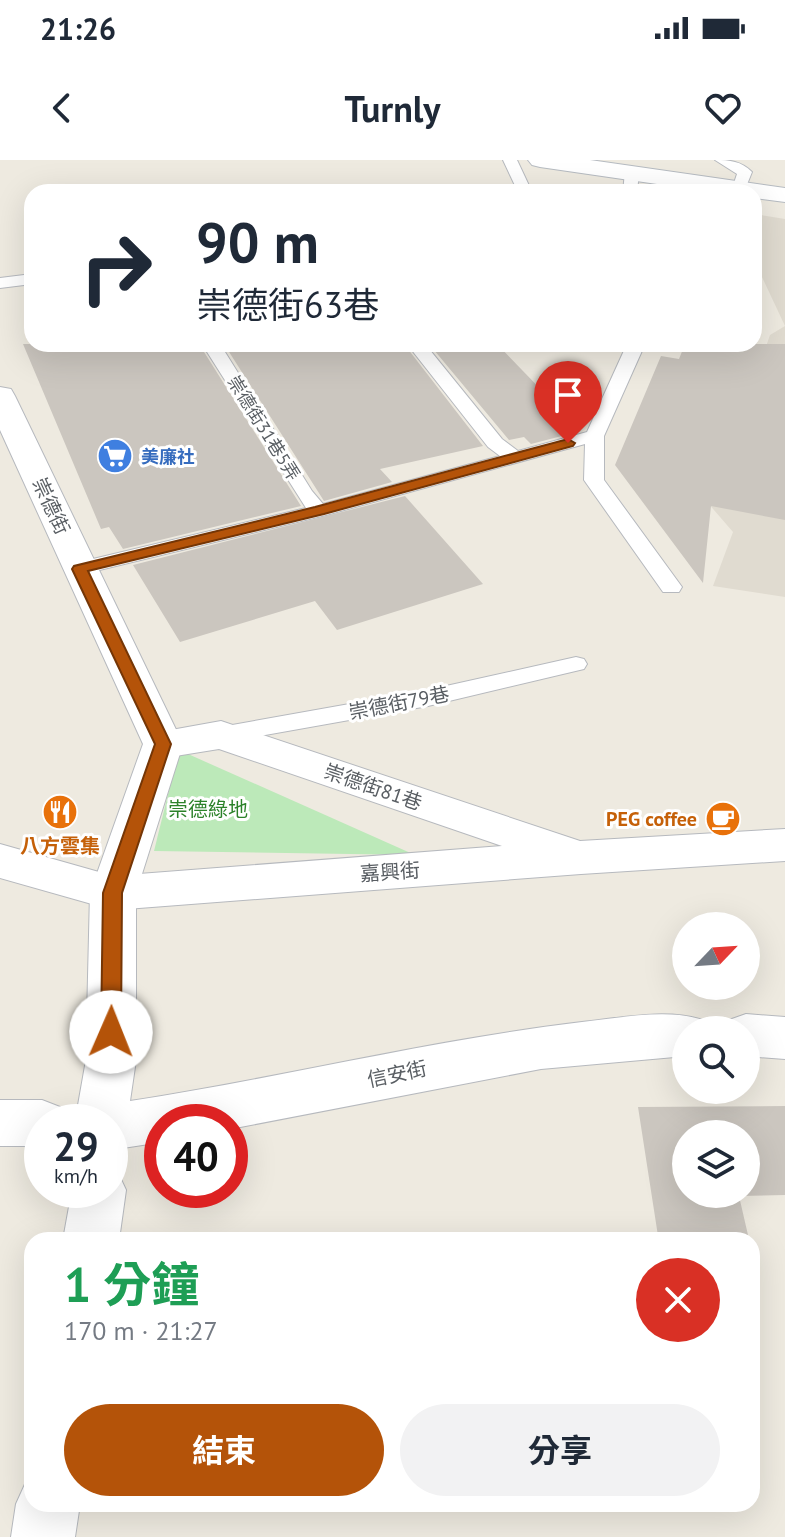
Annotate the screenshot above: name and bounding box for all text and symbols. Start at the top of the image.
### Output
text: 21:26 [40,9,116,48]
text: Turnly [344,85,441,132]
icon: back [40,86,84,130]
icon: heart [701,86,745,130]
text: 90 m [196,206,319,278]
icon: right [64,216,168,320]
text: 崇德街63巷 [196,281,379,328]
pin [534,361,602,443]
street label: 崇德街31巷5弄 [223,371,305,485]
icon: arrive [546,373,590,417]
supermarket icon: 美廉社 [96,437,134,475]
place label: 美廉社 [141,445,195,468]
street label: 崇德街 [27,473,75,539]
street label: 崇德街79巷 [347,681,451,725]
street label: 崇德街81巷 [321,758,425,816]
restaurant icon: 八方雲集 [41,793,79,831]
park label: 崇德綠地 [168,796,248,822]
cafe icon: PEG coffee [704,800,742,838]
place label: PEG coffee [606,806,697,832]
place label: 八方雲集 [20,833,100,859]
street label: 嘉興街 [359,857,421,887]
north arrow [672,912,760,1000]
map controls [672,912,760,1208]
position arrow [69,990,153,1074]
button: search [672,1016,760,1104]
street label: 信安街 [365,1055,429,1093]
speed limit sign: 40 [144,1104,248,1208]
text: 29 [53,1120,99,1172]
button: layers [672,1120,760,1208]
text: km/h [54,1163,98,1189]
text: 1 分鐘 [64,1253,199,1315]
button: close [636,1258,720,1342]
text: 170 m · 21:27 [64,1314,218,1347]
button: 結束 [64,1404,384,1496]
button: 分享 [400,1404,720,1496]

